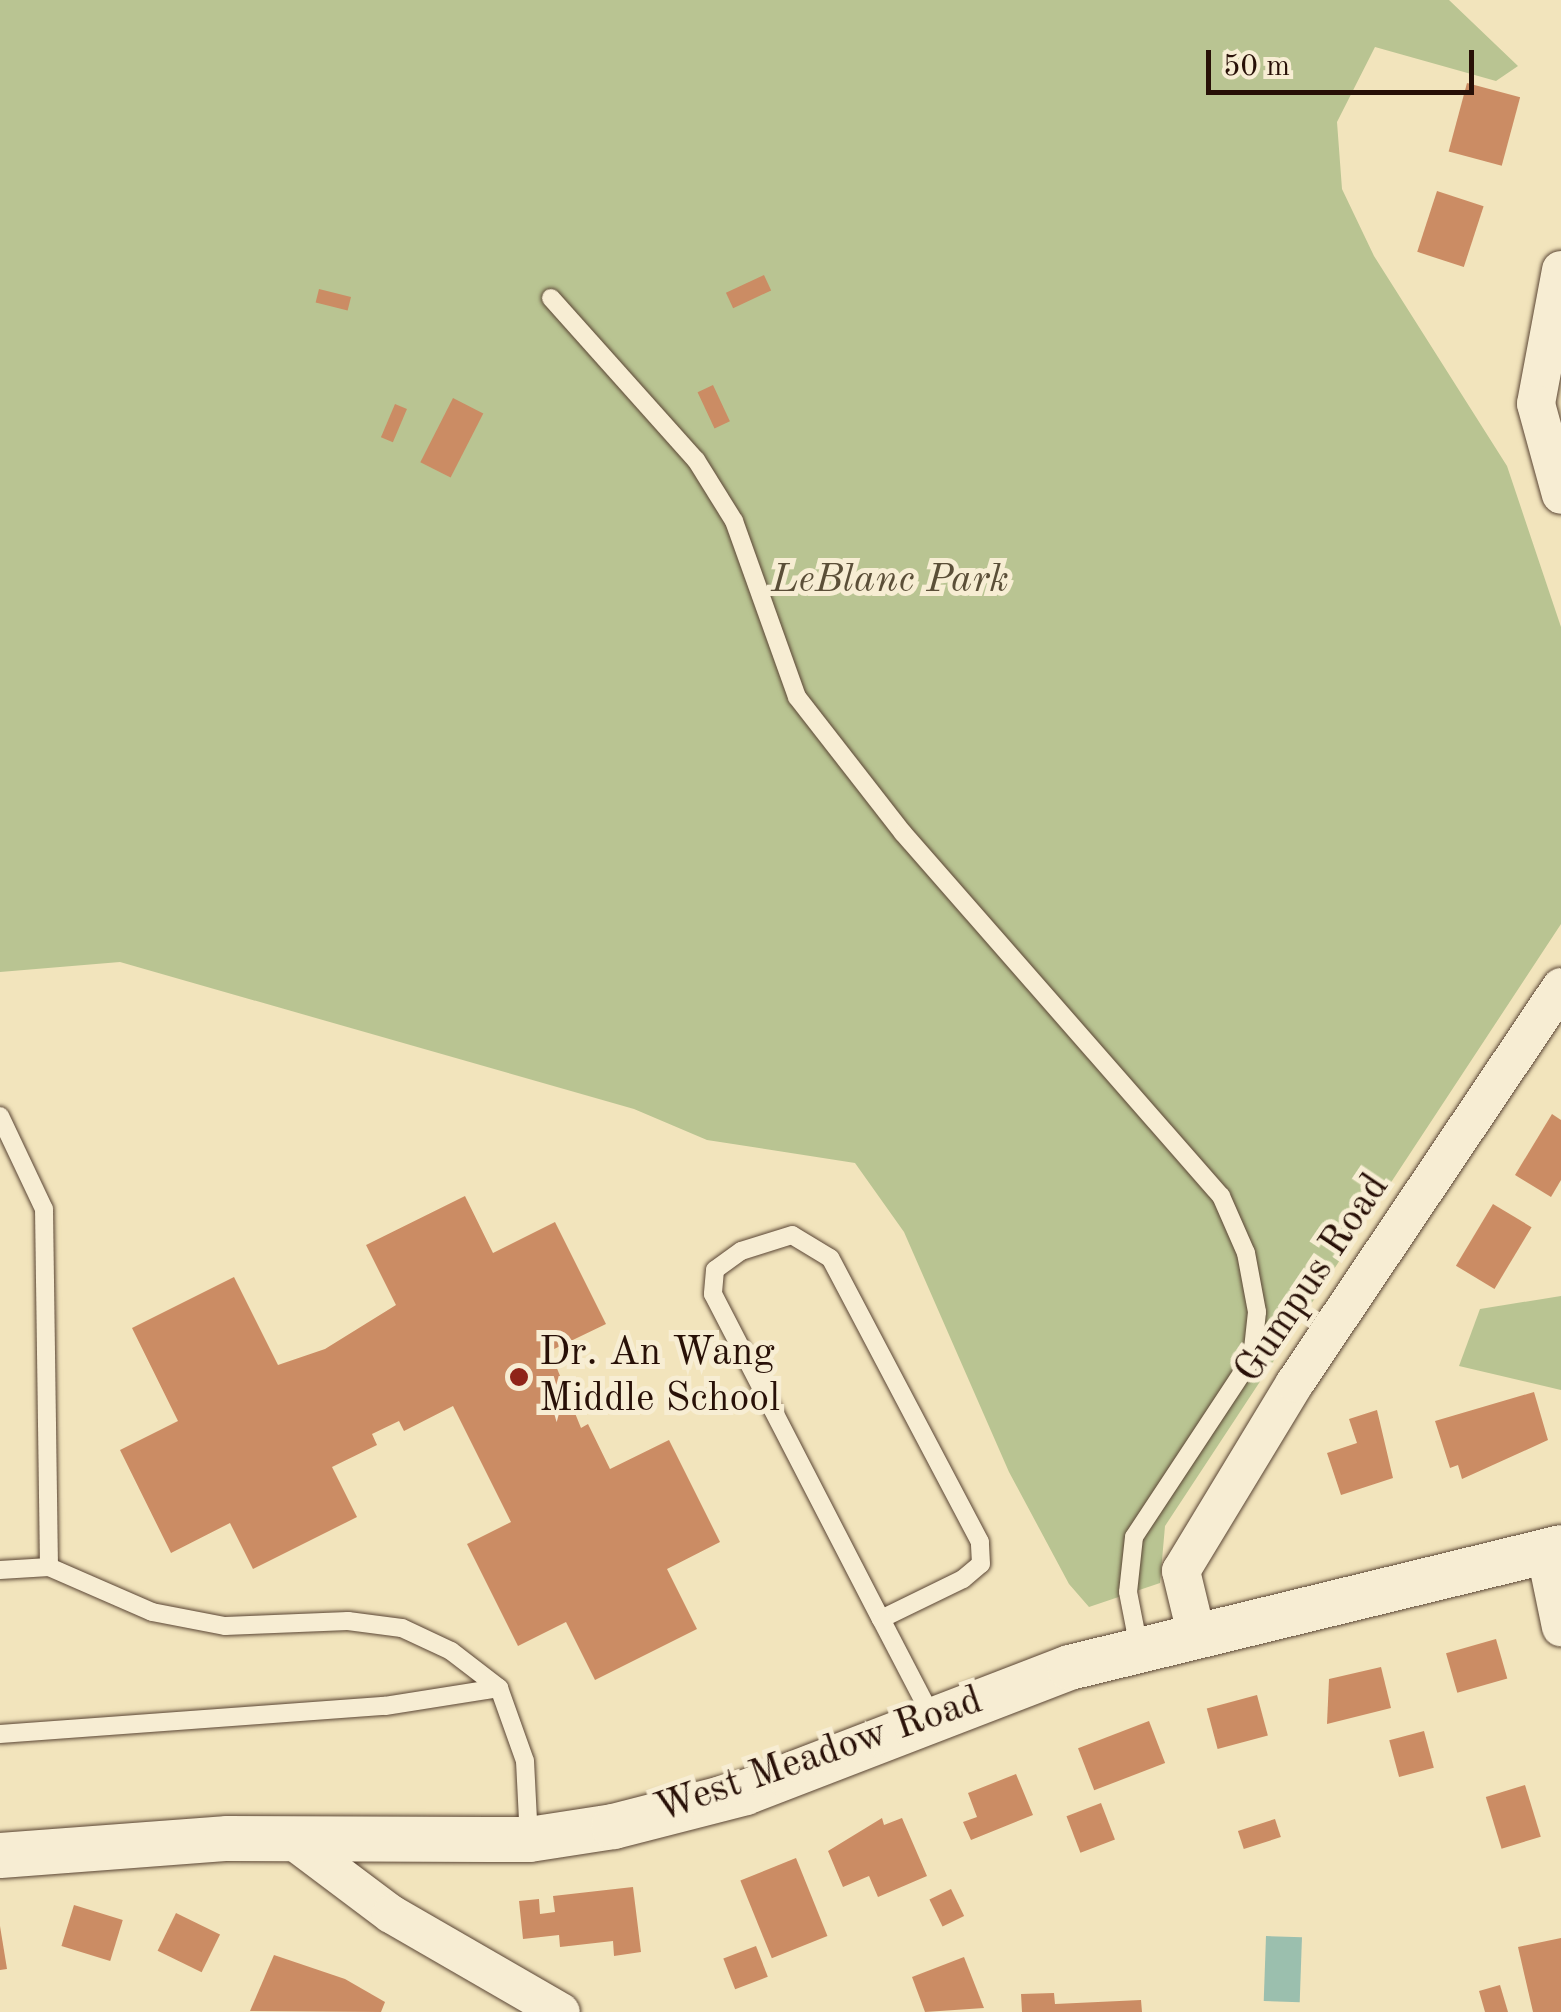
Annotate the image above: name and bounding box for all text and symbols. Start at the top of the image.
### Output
scale bar [1211,30,1478,92]
text: 50 m [1223,52,1290,82]
park label: LeBlanc Park [771,557,1009,605]
street label: Gumpus Road [1226,1165,1400,1393]
place label: Dr. An Wang Middle School [539,1330,780,1424]
marker: Dr. An Wang Middle School [508,1366,530,1388]
street label: West Meadow Road [649,1677,989,1835]

